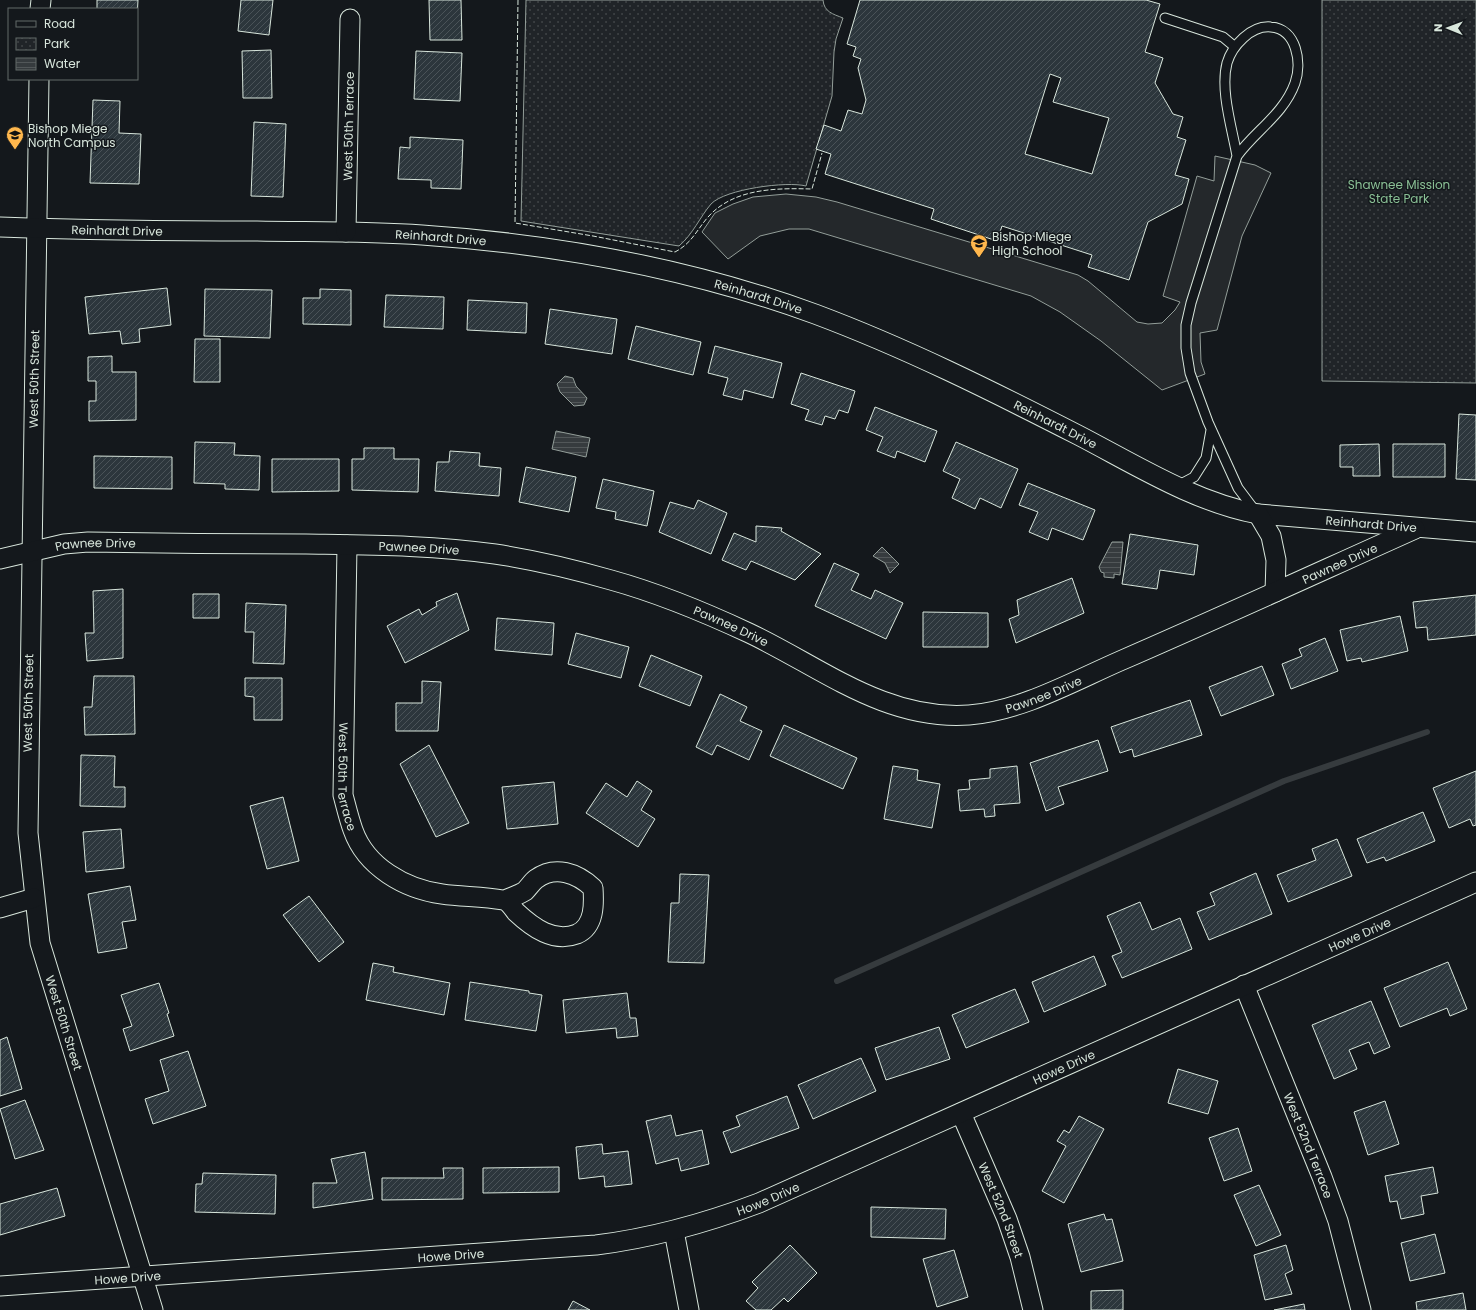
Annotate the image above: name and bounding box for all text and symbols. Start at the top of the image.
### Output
legend [8,8,138,80]
north arrow [1428,8,1468,48]
text: Road [44,15,75,32]
text: N [1430,24,1446,32]
text: Park [44,35,71,52]
text: Water [44,55,81,72]
street label: West 50th Terrace [338,71,358,181]
place label: Bishop Miege North Campus [28,120,116,151]
school or university icon: Bishop Miege North Campus [5,125,25,150]
park label: Shawnee Mission State Park [1348,176,1450,207]
street label: Reinhardt Drive [71,221,163,239]
street label: Reinhardt Drive [395,225,487,249]
place label: Bishop Miege High School [992,228,1072,259]
school or university icon: Bishop Miege High School [969,233,989,258]
street label: Reinhardt Drive [713,274,805,317]
street label: West 50th Street [25,330,43,428]
street label: Reinhardt Drive [1011,395,1100,452]
street label: Reinhardt Drive [1325,511,1418,536]
street label: Pawnee Drive [53,533,136,554]
street label: Pawnee Drive [378,537,460,558]
street label: Pawnee Drive [1299,539,1380,587]
street label: Pawnee Drive [691,601,772,650]
street label: West 50th Street [19,654,37,752]
street label: Pawnee Drive [1003,671,1084,717]
street label: West 50th Terrace [334,722,361,833]
street label: Howe Drive [1326,913,1393,956]
street label: West 50th Street [42,973,87,1072]
street label: Howe Drive [1030,1045,1098,1088]
street label: West 52nd Terrace [1280,1090,1337,1201]
street label: West 52nd Street [975,1159,1028,1260]
street label: Howe Drive [734,1178,802,1219]
street label: Howe Drive [417,1244,485,1266]
street label: Howe Drive [94,1266,162,1288]

